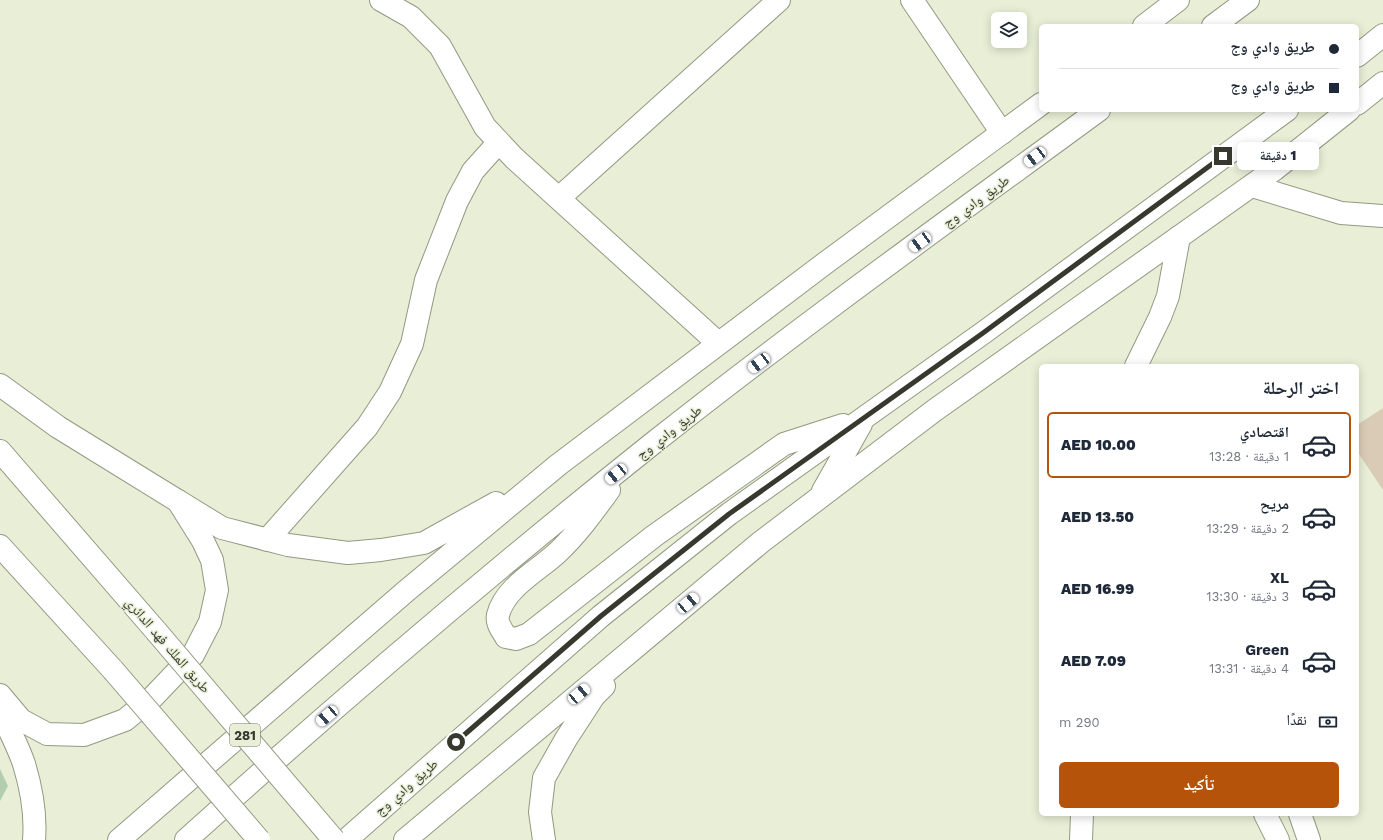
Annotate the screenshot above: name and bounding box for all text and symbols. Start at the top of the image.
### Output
map controls [991,12,1027,48]
button: layers [991,12,1027,48]
text: طريق وادي وج [1230,38,1315,56]
text: طريق وادي وج [1230,77,1315,95]
callout: 1 دقيقة [1237,142,1319,170]
car [1022,145,1048,169]
route end [1214,147,1232,165]
text: 1 دقيقة [1260,148,1296,163]
street label: طريق وادي وج [940,172,1014,233]
car [907,230,933,254]
car [746,351,772,375]
text: اختر الرحلة [1263,377,1339,398]
street label: طريق وادي وج [633,402,707,465]
text: اقتصادي [1240,423,1289,441]
icon: car [1301,427,1337,463]
text: AED 10.00 [1061,436,1136,454]
text: 1 دقيقة · 13:28 [1209,449,1289,464]
car [603,462,629,486]
text: مريح [1260,495,1289,513]
icon: car [1301,499,1337,535]
text: AED 13.50 [1061,508,1134,526]
text: 2 دقيقة · 13:29 [1207,521,1289,536]
text: XL [1270,569,1289,587]
icon: car [1301,571,1337,607]
text: AED 16.99 [1061,580,1134,598]
text: 3 دقيقة · 13:30 [1207,589,1289,604]
car [675,591,701,615]
street label: طريق الملك فهد الدائري [120,594,214,698]
text: Green [1245,641,1289,659]
icon: car [1301,643,1337,679]
text: AED 7.09 [1061,652,1126,670]
text: 4 دقيقة · 13:31 [1209,661,1289,676]
car [566,682,592,706]
car [314,704,340,728]
text: نقدًا [1286,711,1307,729]
icon: cash [1317,711,1339,733]
text: 290 m [1059,715,1100,730]
road number: 281 [230,724,260,746]
route start [447,733,465,751]
street label: طريق وادي وج [371,755,443,821]
button: تأكيد [1059,762,1339,808]

